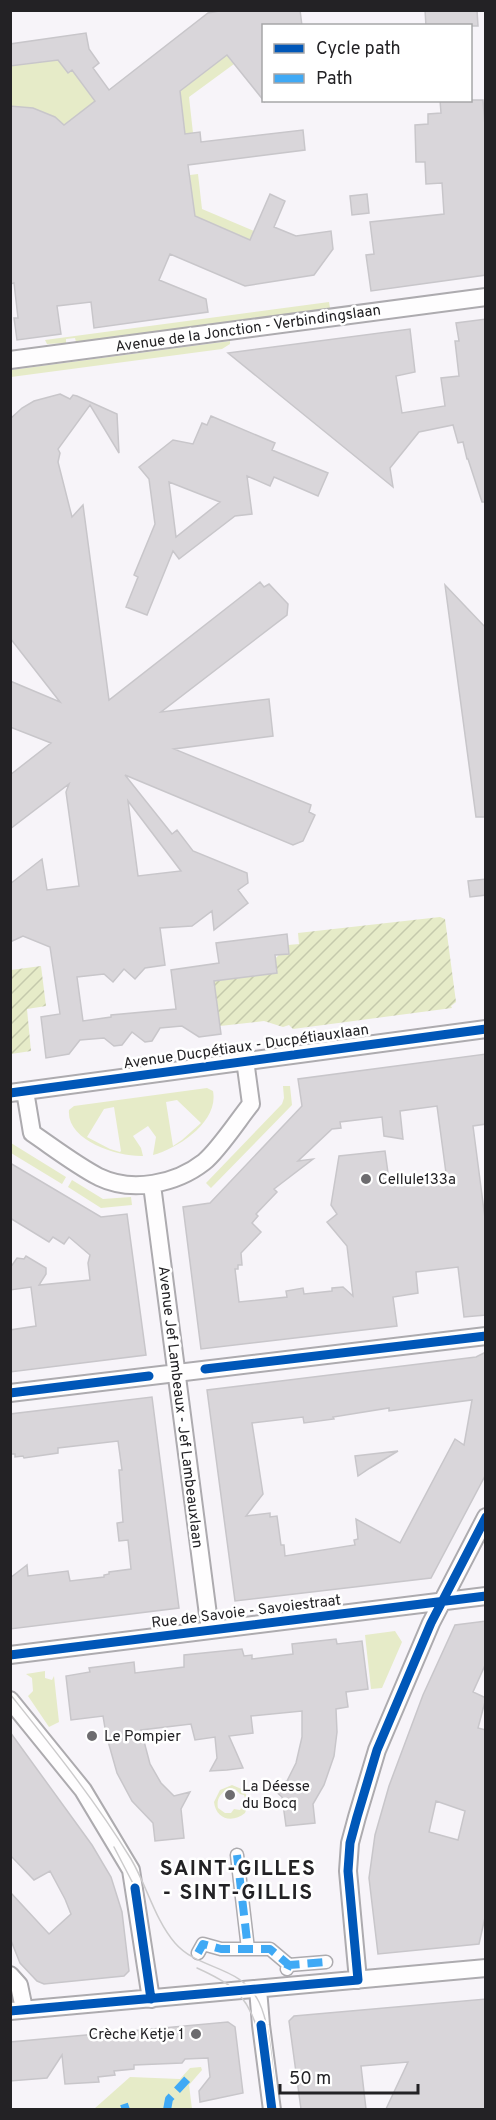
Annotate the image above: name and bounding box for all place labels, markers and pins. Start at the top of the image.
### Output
place label: Cellule133a [378,1171,456,1190]
marker: Cellule133a [359,1172,373,1186]
place label: Le Pompier [104,1728,181,1747]
marker: Le Pompier [85,1729,99,1743]
place label: La Déesse du Bocq [242,1778,310,1814]
marker: La Déesse du Bocq [223,1788,237,1802]
place label: Crèche Ketje 1 [89,2026,184,2045]
marker: Crèche Ketje 1 [189,2027,203,2041]

